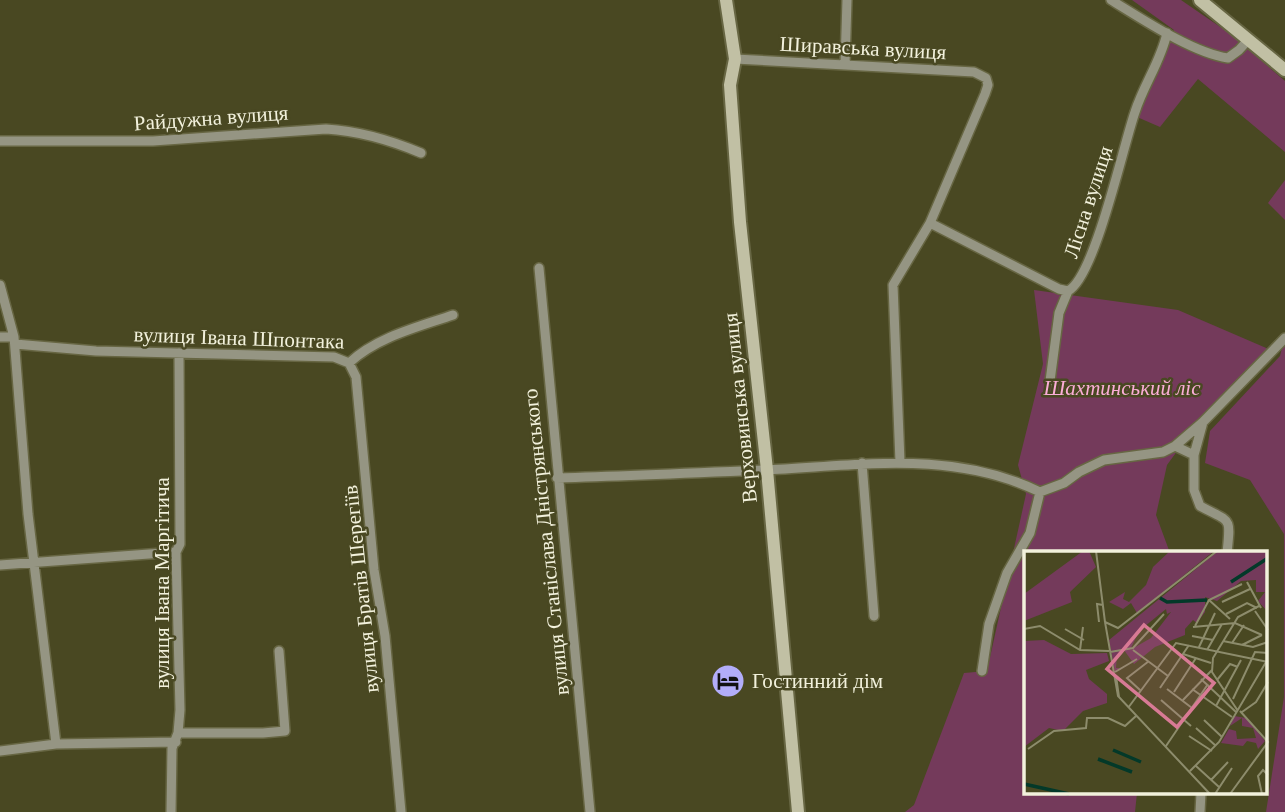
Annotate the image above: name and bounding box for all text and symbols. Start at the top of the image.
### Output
street label: Ширавська вулиця [779,32,947,64]
street label: Райдужна вулиця [133,101,289,135]
street label: Лісна вулиця [1059,143,1118,261]
street label: Верховинська вулиця [718,311,762,504]
street label: вулиця Івана Шпонтака [133,322,345,354]
park label: Шахтинський ліс [1042,376,1201,400]
street label: вулиця Станіслава Дністрянського [518,387,574,697]
street label: вулиця Івана Маргітича [150,477,174,689]
street label: вулиця Братів Шерегіїв [338,484,384,694]
inset map [1024,551,1268,794]
hotel icon: Гостинний дім [709,662,747,700]
place label: Гостинний дім [752,669,883,693]

